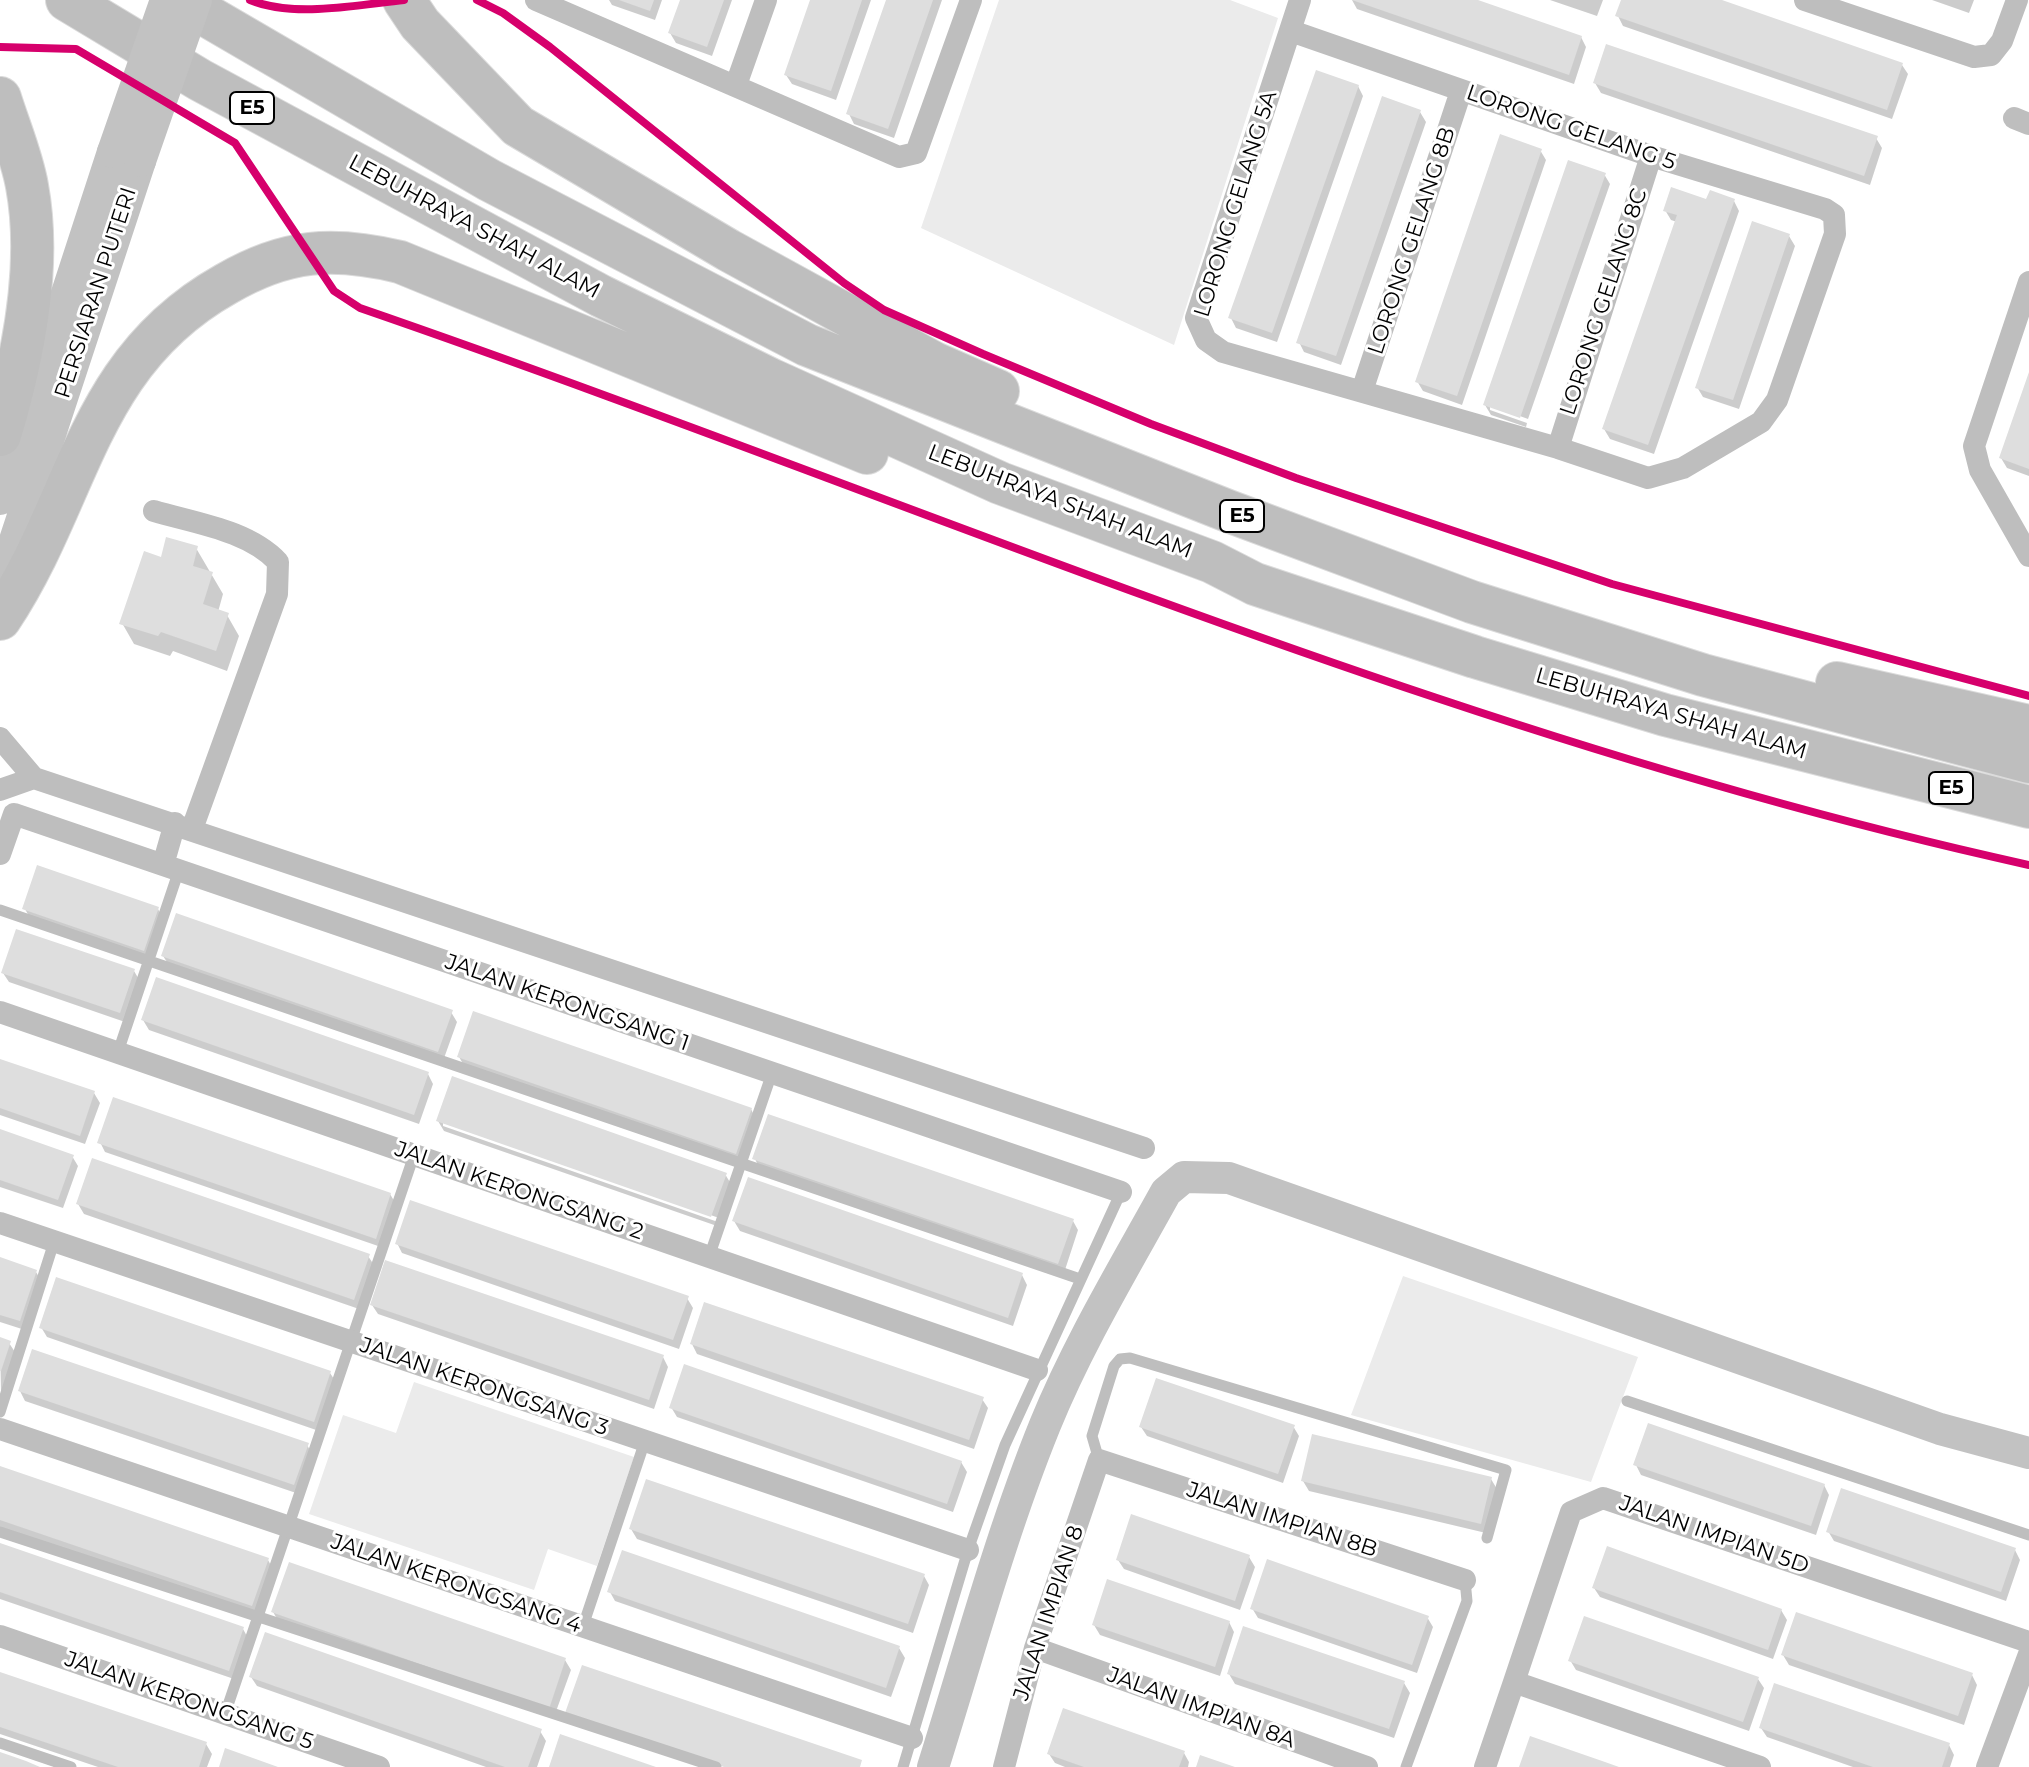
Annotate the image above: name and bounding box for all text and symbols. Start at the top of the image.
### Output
street label: LORONG GELANG 5 [1463,80,1679,176]
street label: LORONG GELANG 5A [1189,88,1283,320]
road number: E5 [230,92,274,124]
street label: LORONG GELANG 8B [1363,124,1461,358]
street label: LEBUHRAYA SHAH ALAM [344,149,604,305]
street label: PERSIARAN PUTERI [49,184,143,402]
street label: LORONG GELANG 8C [1555,185,1653,419]
street label: LEBUHRAYA SHAH ALAM [924,439,1196,565]
road number: E5 [1220,500,1264,532]
street label: LEBUHRAYA SHAH ALAM [1532,663,1810,765]
road number: E5 [1929,772,1973,804]
street label: JALAN KERONGSANG 1 [442,949,692,1057]
street label: JALAN KERONGSANG 2 [391,1136,647,1246]
street label: JALAN KERONGSANG 3 [356,1332,612,1442]
street label: JALAN IMPIAN 8B [1183,1477,1381,1563]
street label: JALAN IMPIAN 5D [1616,1490,1812,1580]
street label: JALAN IMPIAN 8 [1008,1522,1090,1704]
street label: JALAN KERONGSANG 4 [327,1529,585,1639]
street label: JALAN KERONGSANG 5 [61,1646,317,1756]
street label: JALAN IMPIAN 8A [1104,1662,1298,1754]

